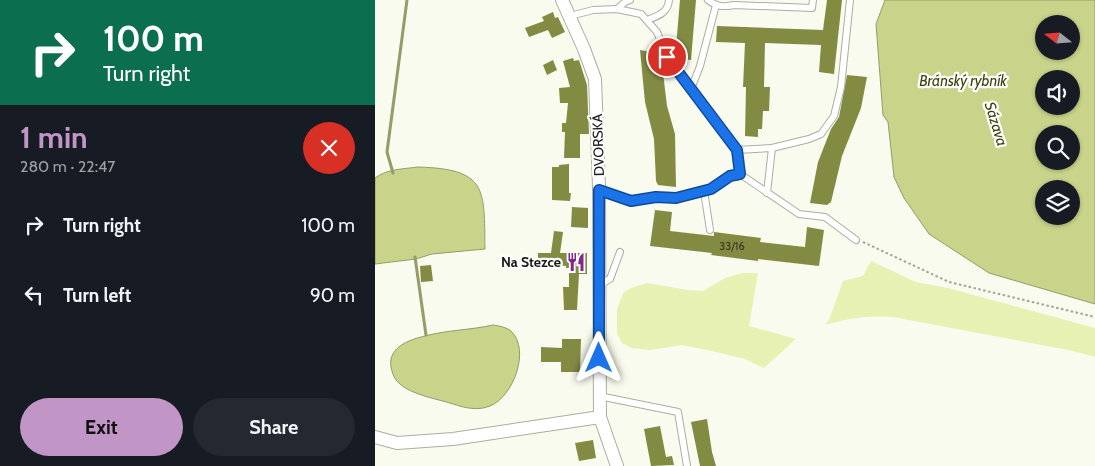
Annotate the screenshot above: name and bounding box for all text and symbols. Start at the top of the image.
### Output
north arrow [1035,15,1080,60]
map controls [1035,15,1080,225]
text: 100 m [103,17,204,60]
icon: right [20,20,85,85]
pin [646,36,688,78]
icon: arrive [653,43,681,71]
text: Turn right [103,60,190,87]
button: sound [1035,70,1080,115]
water label: Bránský rybník [919,72,1007,90]
water label: Sázava [981,100,1011,148]
street label: DVORSKÁ [588,113,608,176]
text: 1 min [20,119,88,156]
button: close [303,122,355,174]
button: search [1035,125,1080,170]
text: 280 m · 22:47 [20,157,115,176]
button: layers [1035,180,1080,225]
icon: right [20,211,48,239]
text: Turn right [63,214,141,237]
text: 100 m [301,214,355,237]
house number: 33/16 [719,239,745,253]
restaurant icon: Na Stezce [565,251,587,273]
place label: Na Stezce [501,253,561,271]
icon: left [20,281,48,309]
text: Turn left [63,284,131,307]
text: 90 m [310,284,355,307]
position arrow [572,331,624,383]
button: Exit [20,398,183,456]
button: Share [193,398,355,456]

